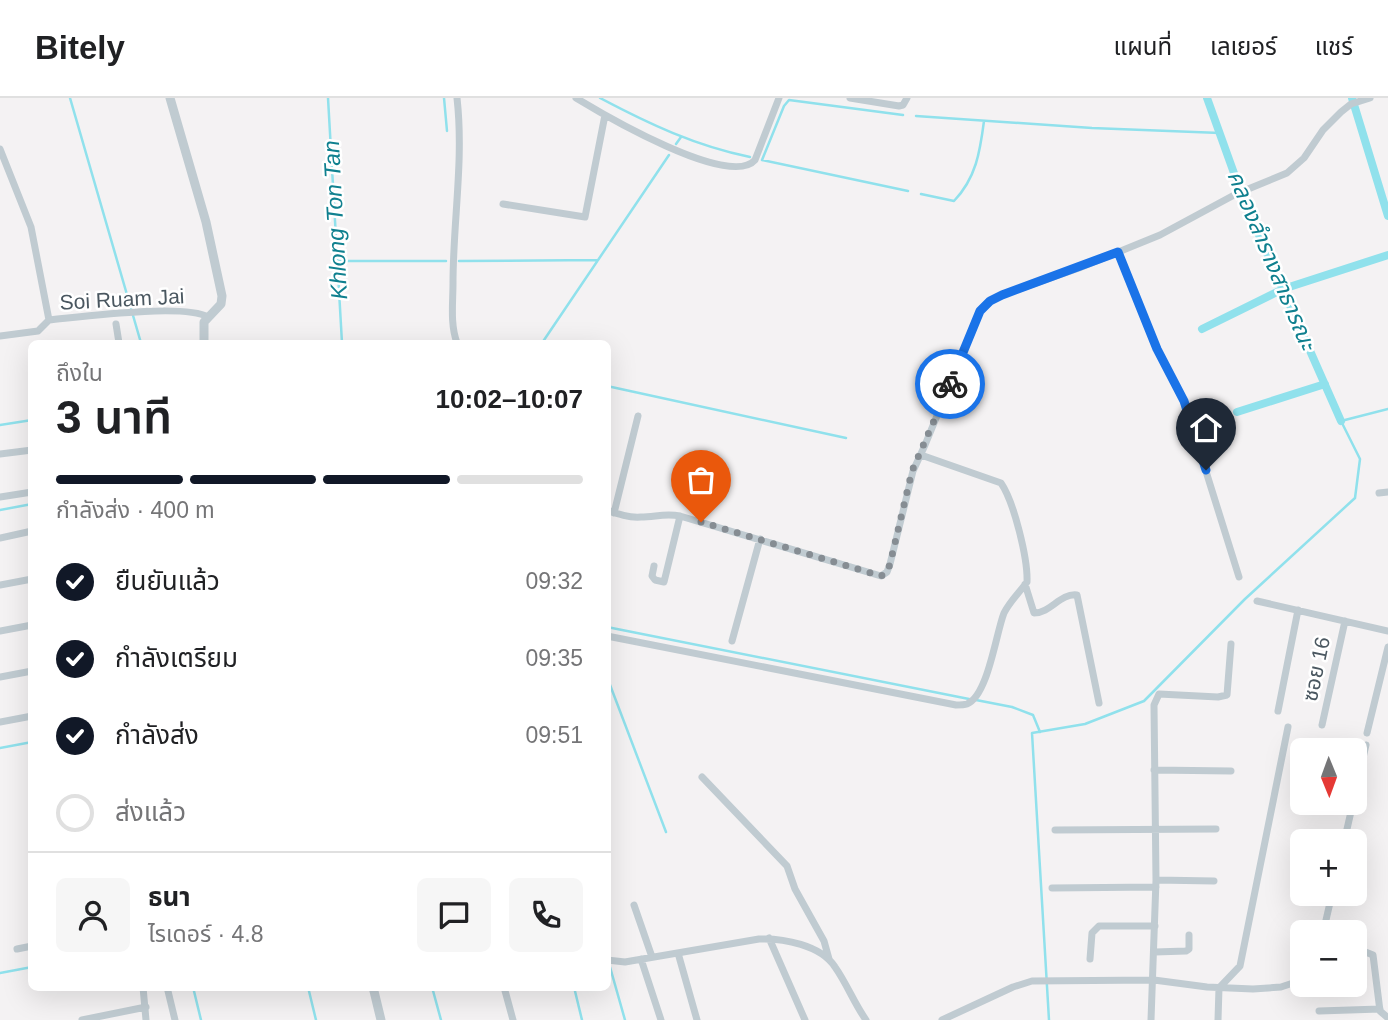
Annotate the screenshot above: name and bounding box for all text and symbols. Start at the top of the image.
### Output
text: Bitely [35,29,125,66]
text: แผนที่ [1114,33,1172,60]
text: เลเยอร์ [1210,33,1277,60]
text: แชร์ [1315,33,1353,60]
water label: Khlong Ton Tan [318,140,352,300]
water label: คลองลำรางสาธารณะ [1222,166,1322,356]
street label: Soi Ruam Jai [59,284,185,314]
courier [915,349,985,419]
text: ถึงใน [56,360,103,386]
icon: bike [931,365,969,403]
text: 10:02–10:07 [436,384,583,414]
text: 3 นาที [56,391,172,443]
pin [1176,398,1236,470]
icon: home [1187,409,1225,447]
pin [671,450,731,522]
icon: bag [682,461,720,499]
text: กำลังส่ง · 400 m [56,497,215,523]
icon: check [56,563,94,601]
text: ยืนยันแล้ว [115,566,220,596]
text: 09:32 [525,568,583,594]
street label: ซอย 16 [1298,635,1334,703]
icon: check [56,640,94,678]
text: กำลังเตรียม [115,643,238,673]
text: 09:35 [525,645,583,671]
icon: check [56,717,94,755]
text: กำลังส่ง [115,720,199,750]
text: 09:51 [525,722,583,748]
north arrow [1290,738,1367,816]
map controls [1290,738,1367,997]
text: ส่งแล้ว [115,797,186,827]
button: + [1290,829,1367,906]
button: person [56,878,130,952]
button: chat [417,878,491,952]
button: phone [509,878,583,952]
text: ธนา [148,882,191,912]
button: − [1290,920,1367,997]
text: ไรเดอร์ · 4.8 [148,921,264,947]

